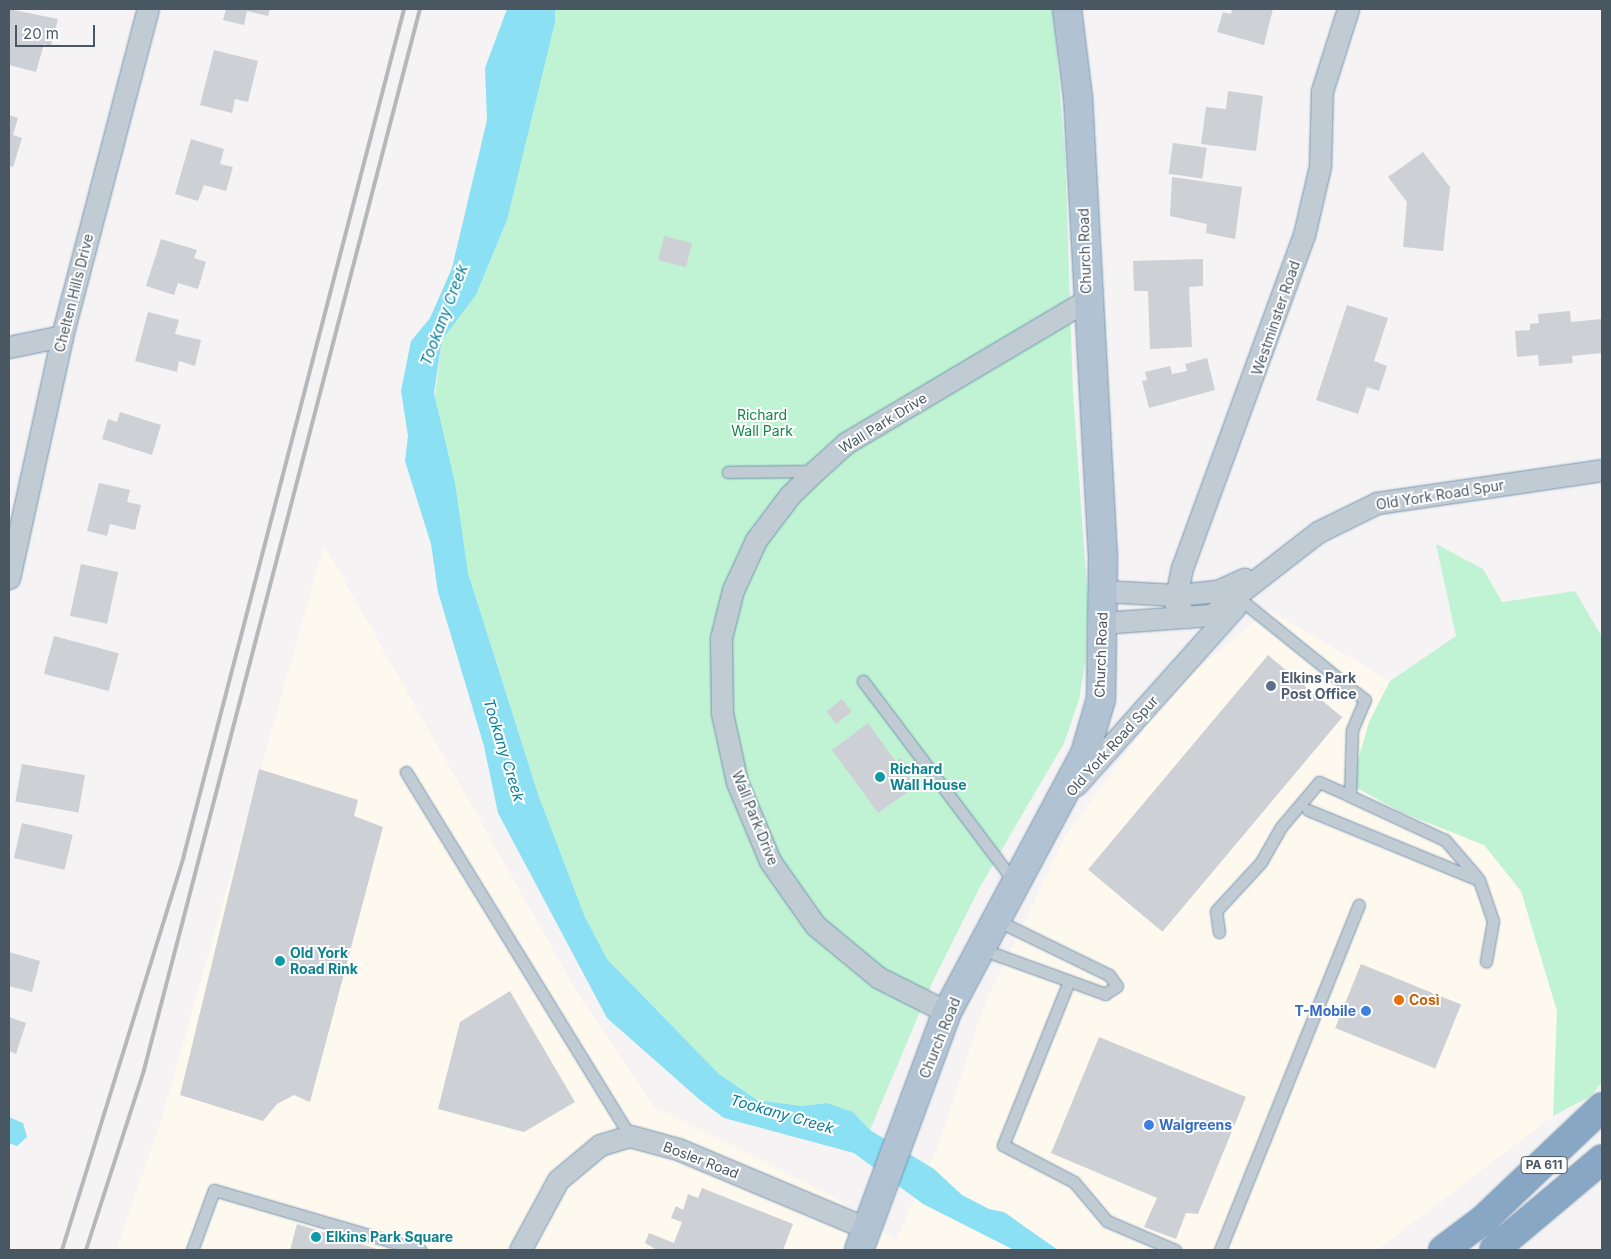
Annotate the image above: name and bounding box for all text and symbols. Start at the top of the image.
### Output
scale bar [18,15,98,47]
text: 20 m [23,24,59,43]
street label: Church Road [1075,208,1095,294]
street label: Chelten Hills Drive [51,232,97,354]
street label: Westminster Road [1249,258,1303,378]
water label: Tookany Creek [416,262,472,368]
street label: Wall Park Drive [836,389,930,457]
park label: Richard Wall Park [731,407,793,440]
street label: Old York Road Spur [1375,477,1505,513]
street label: Church Road [1091,612,1111,698]
place label: Elkins Park Post Office [1281,670,1357,702]
marker: Elkins Park Post Office [1265,680,1277,692]
street label: Old York Road Spur [1062,692,1162,800]
water label: Tookany Creek [480,696,528,804]
place label: Richard Wall House [890,761,967,794]
street label: Wall Park Drive [728,768,782,868]
marker: Richard Wall House [874,771,886,783]
place label: Old York Road Rink [290,945,358,978]
marker: Old York Road Rink [274,955,286,967]
place label: Così [1409,992,1440,1008]
marker: Così [1393,994,1405,1006]
street label: Church Road [916,995,964,1081]
place label: T-Mobile [1294,1003,1356,1019]
marker: T-Mobile [1360,1005,1372,1017]
water label: Tookany Creek [728,1091,836,1137]
place label: Walgreens [1159,1117,1232,1133]
marker: Walgreens [1143,1119,1155,1131]
street label: Bosler Road [661,1138,741,1182]
road number: PA 611 [1520,1156,1568,1174]
place label: Elkins Park Square [326,1229,453,1245]
marker: Elkins Park Square [310,1231,322,1243]

